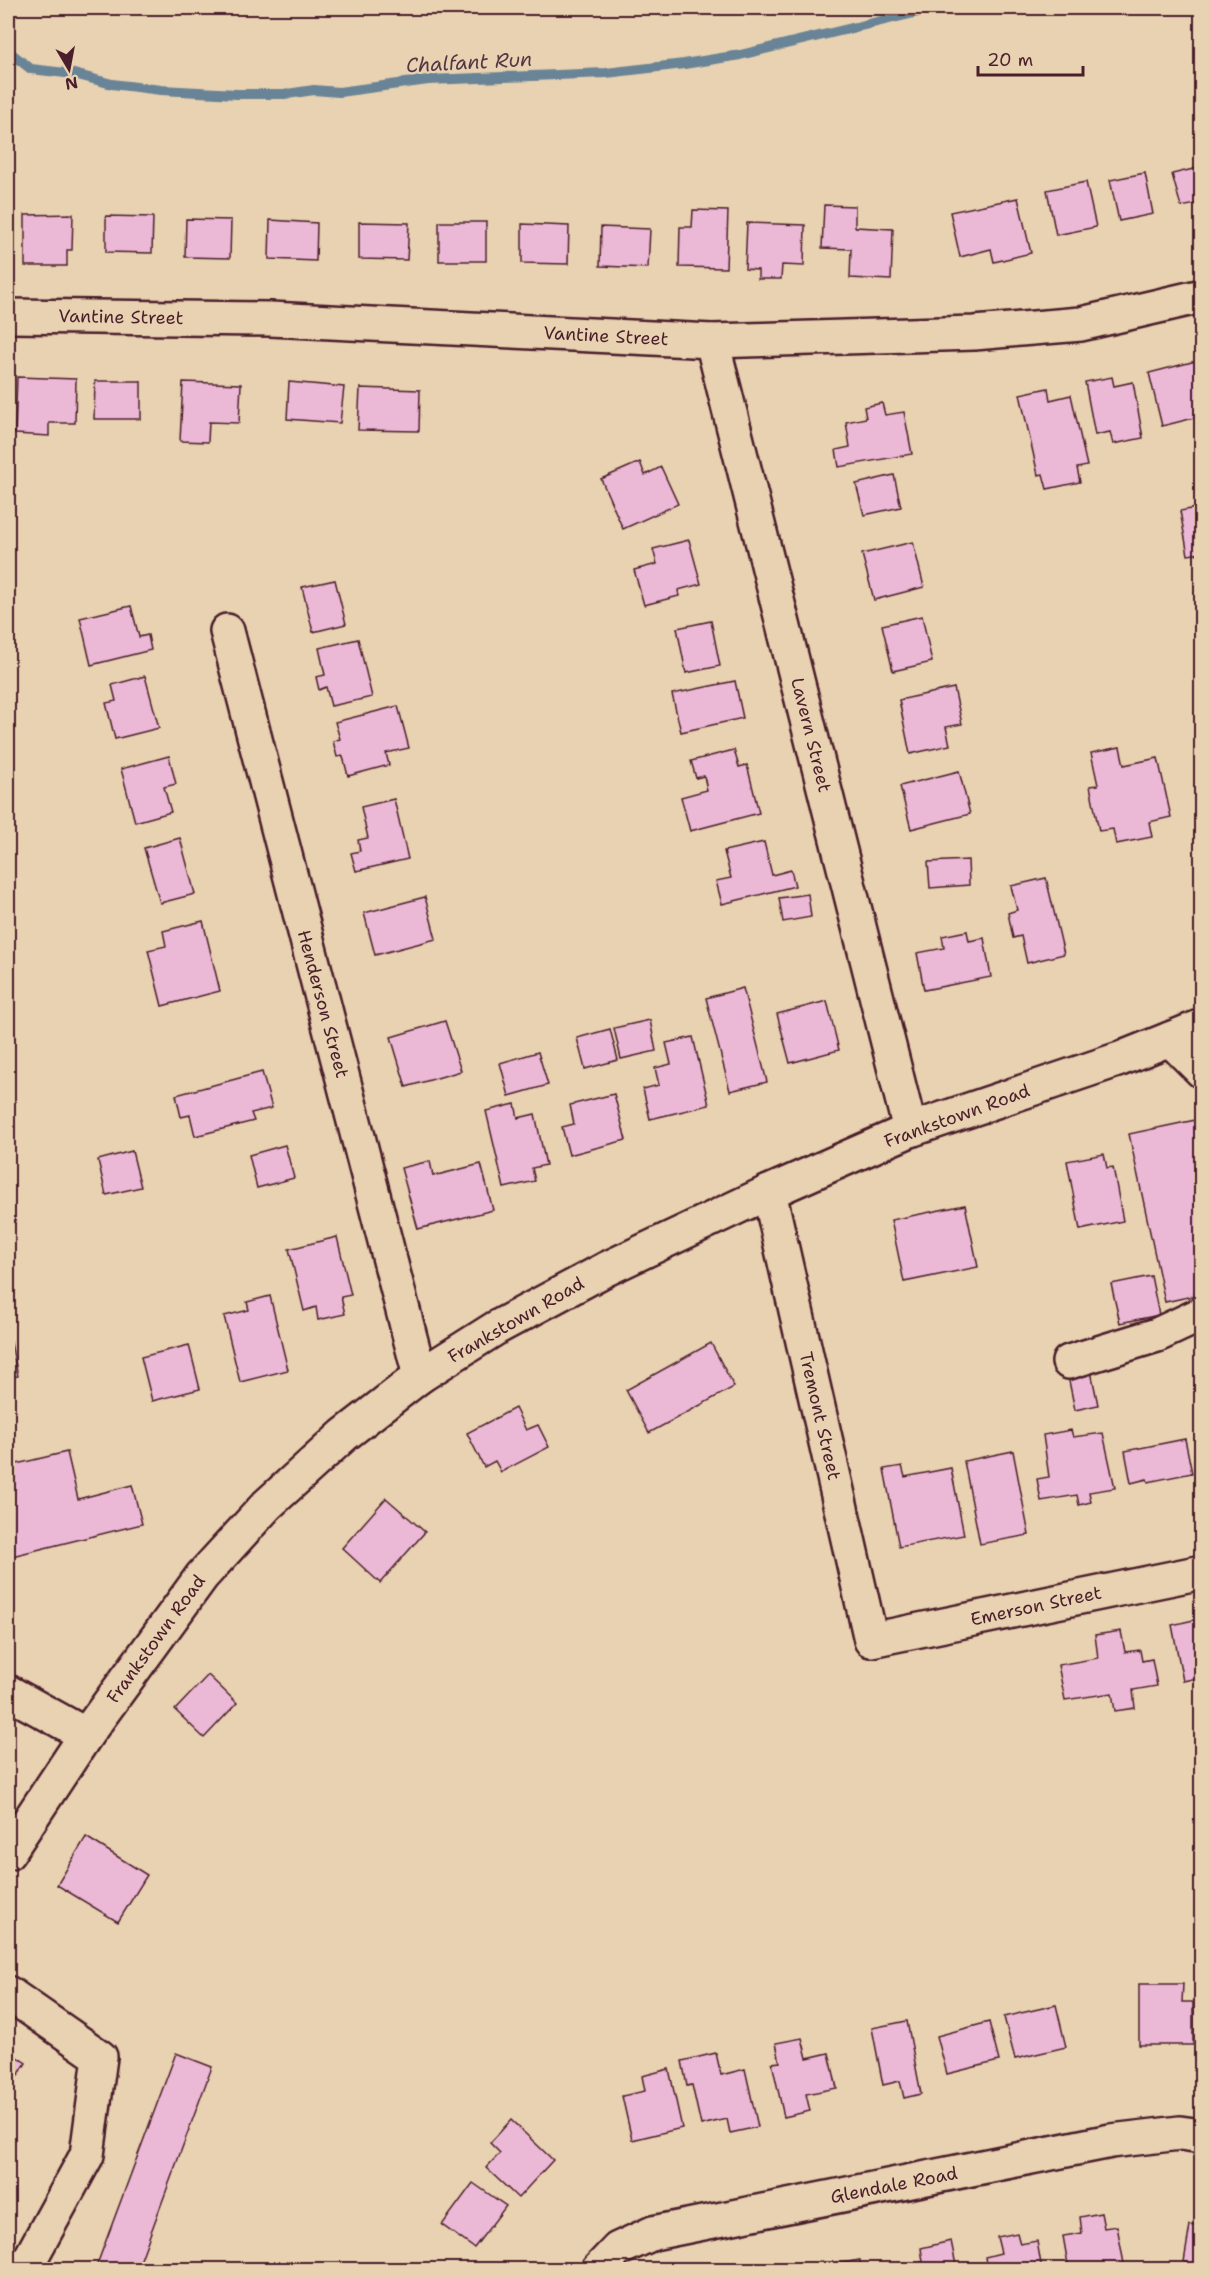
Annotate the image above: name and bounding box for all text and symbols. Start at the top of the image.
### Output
north arrow [39,39,99,99]
scale bar [978,39,1083,77]
water label: Chalfant Run [405,46,533,78]
text: 20 m [987,48,1033,72]
text: N [63,72,80,95]
street label: Vantine Street [58,304,184,330]
street label: Vantine Street [543,321,669,351]
street label: Lavern Street [785,675,837,795]
street label: Henderson Street [292,927,354,1081]
street label: Frankstown Road [881,1079,1033,1153]
street label: Frankstown Road [444,1271,588,1369]
street label: Tremont Street [794,1349,846,1483]
street label: Frankstown Road [101,1570,211,1708]
street label: Emerson Street [968,1580,1104,1632]
street label: Glendale Road [828,2161,960,2209]

